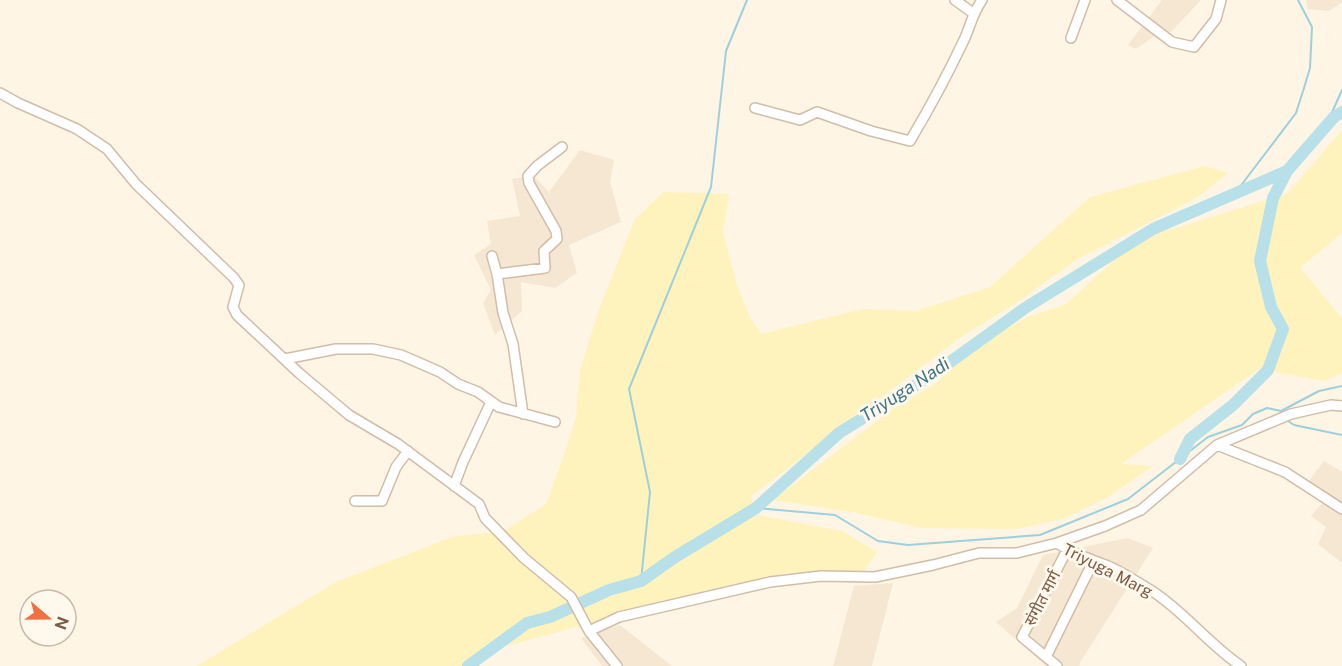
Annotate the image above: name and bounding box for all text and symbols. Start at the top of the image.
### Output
water label: Triyuga Nadi [856,353,954,426]
street label: Triyuga Marg [1060,540,1156,601]
street label: संगीत मार्ग [1020,566,1065,629]
north arrow [18,588,78,648]
text: N [51,614,73,632]

